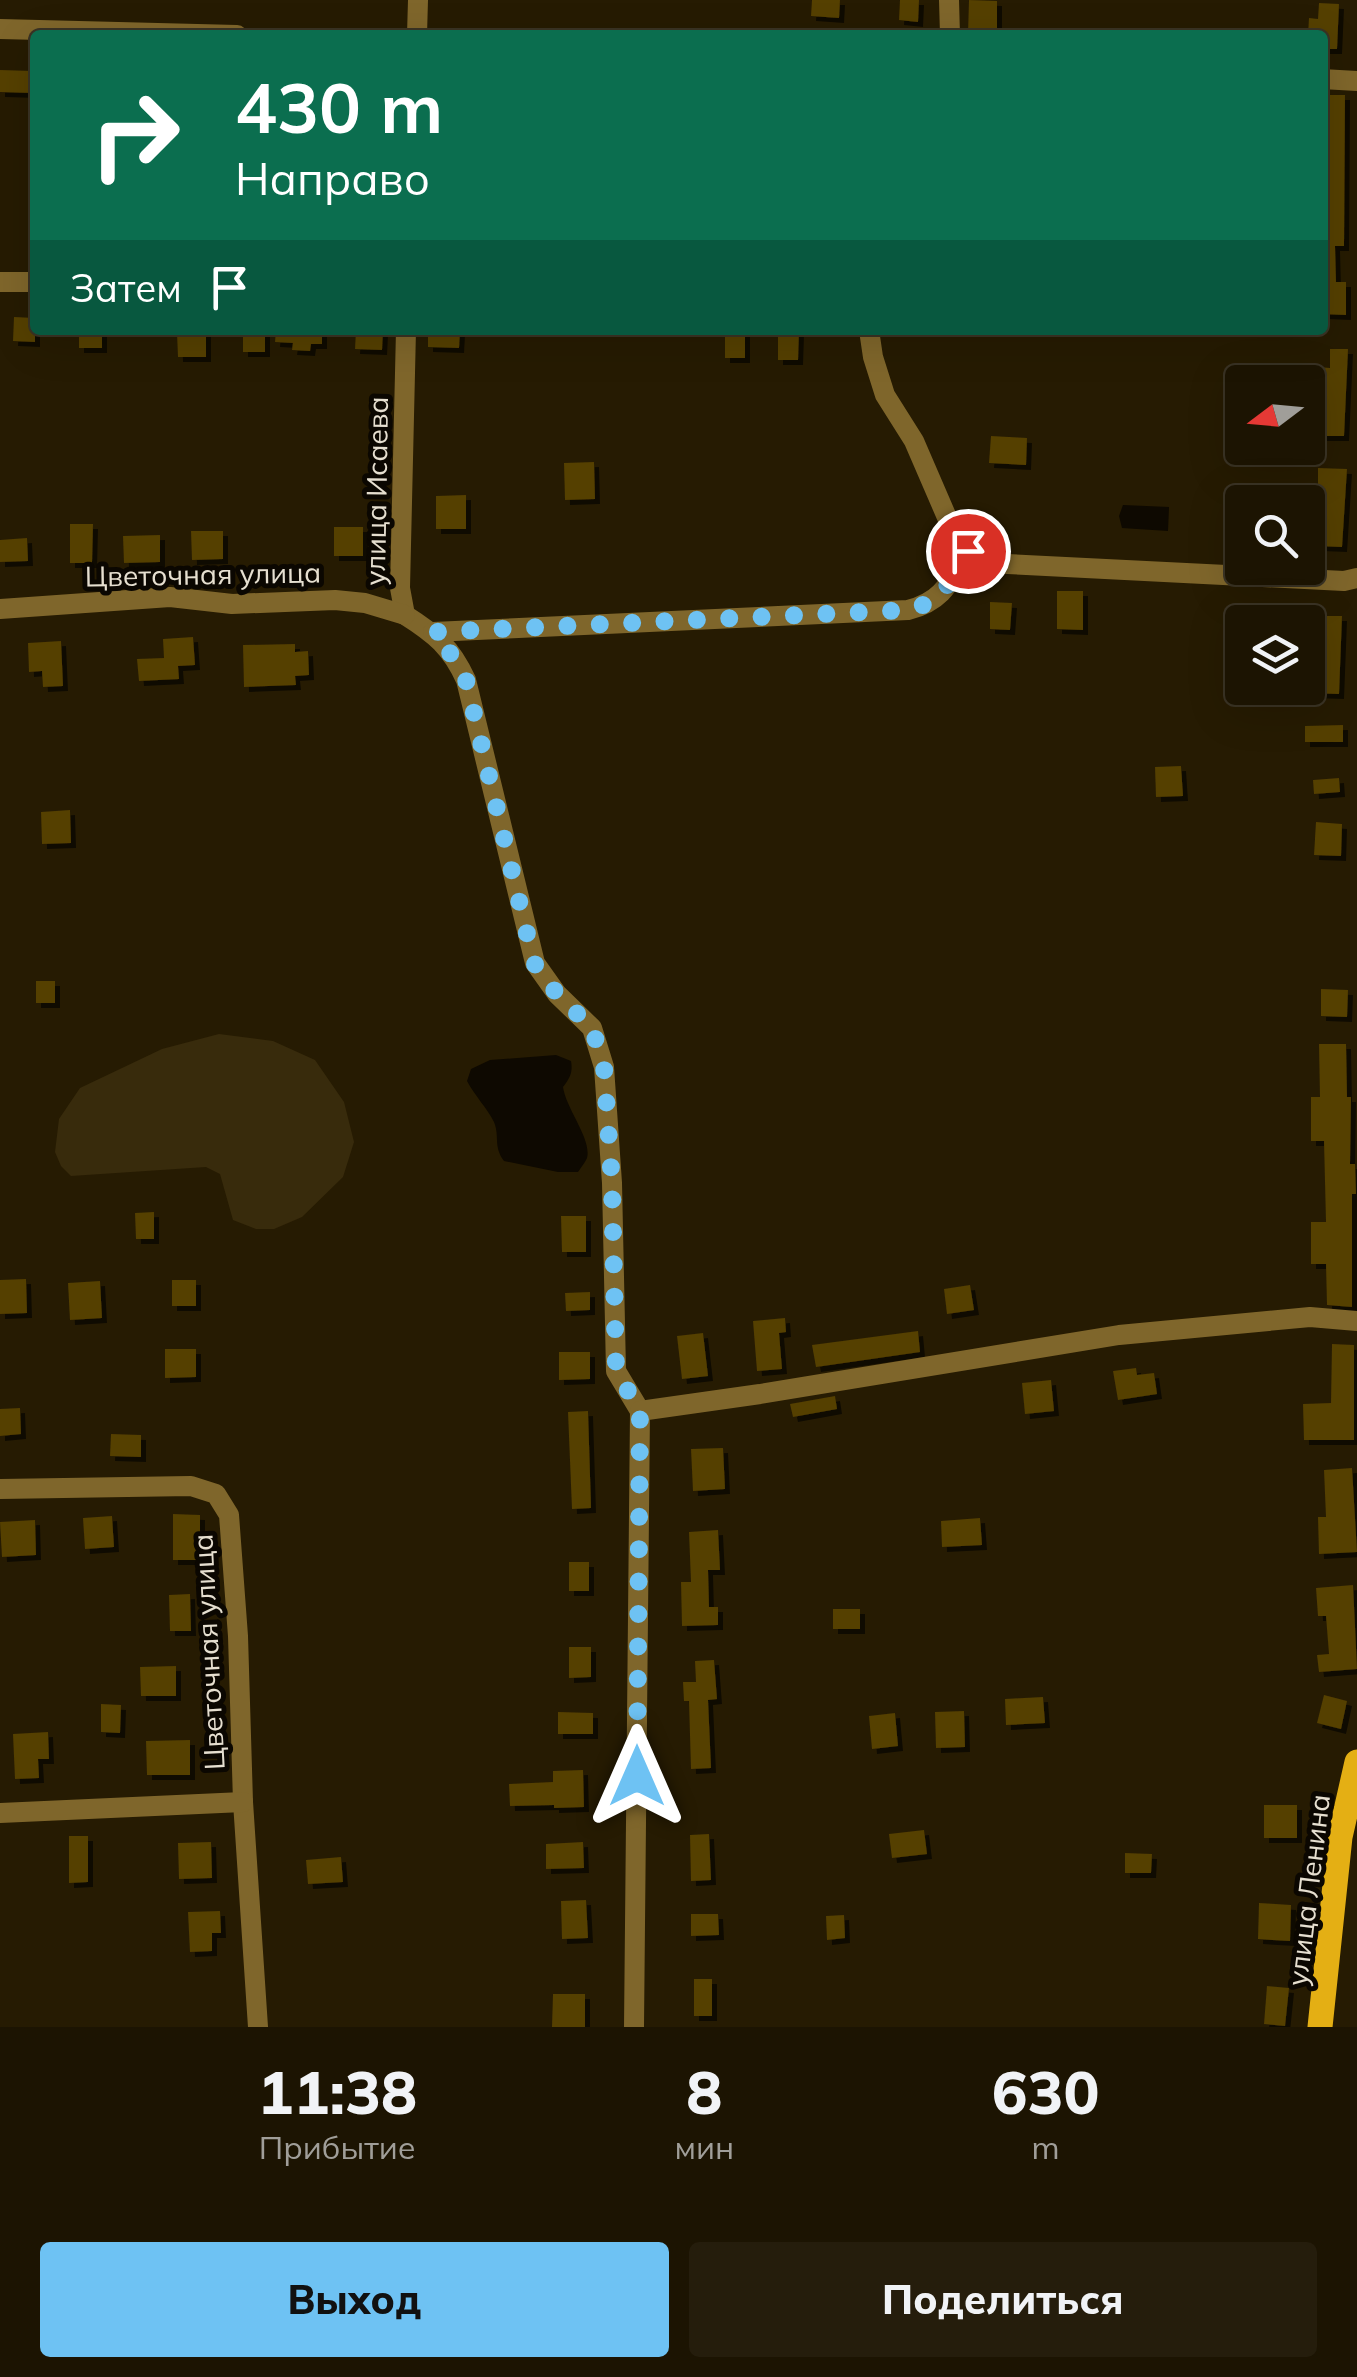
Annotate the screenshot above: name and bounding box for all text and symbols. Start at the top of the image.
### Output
text: 430 m [235,63,443,151]
icon: right [70,70,200,200]
text: Направо [235,150,430,206]
icon: arrive [202,260,257,315]
text: Затем [70,264,182,312]
north arrow [1225,365,1325,465]
map controls [1225,365,1325,705]
street label: улица Исаева [357,396,395,586]
button: search [1225,485,1325,585]
pin [926,509,1011,594]
icon: arrive [941,524,996,579]
street label: Цветочная улица [84,554,322,594]
button: layers [1225,605,1325,705]
street label: Цветочная улица [184,1533,232,1771]
position arrow [585,1724,689,1828]
street label: улица Ленина [1279,1792,1337,1988]
text: 11:38 [257,2054,417,2129]
text: 8 [686,2054,722,2129]
text: 630 [992,2054,1100,2129]
text: Прибытие [259,2127,416,2167]
text: мин [674,2127,734,2167]
text: m [1031,2127,1060,2167]
button: Выход [40,2242,669,2357]
button: Поделиться [689,2242,1317,2357]

